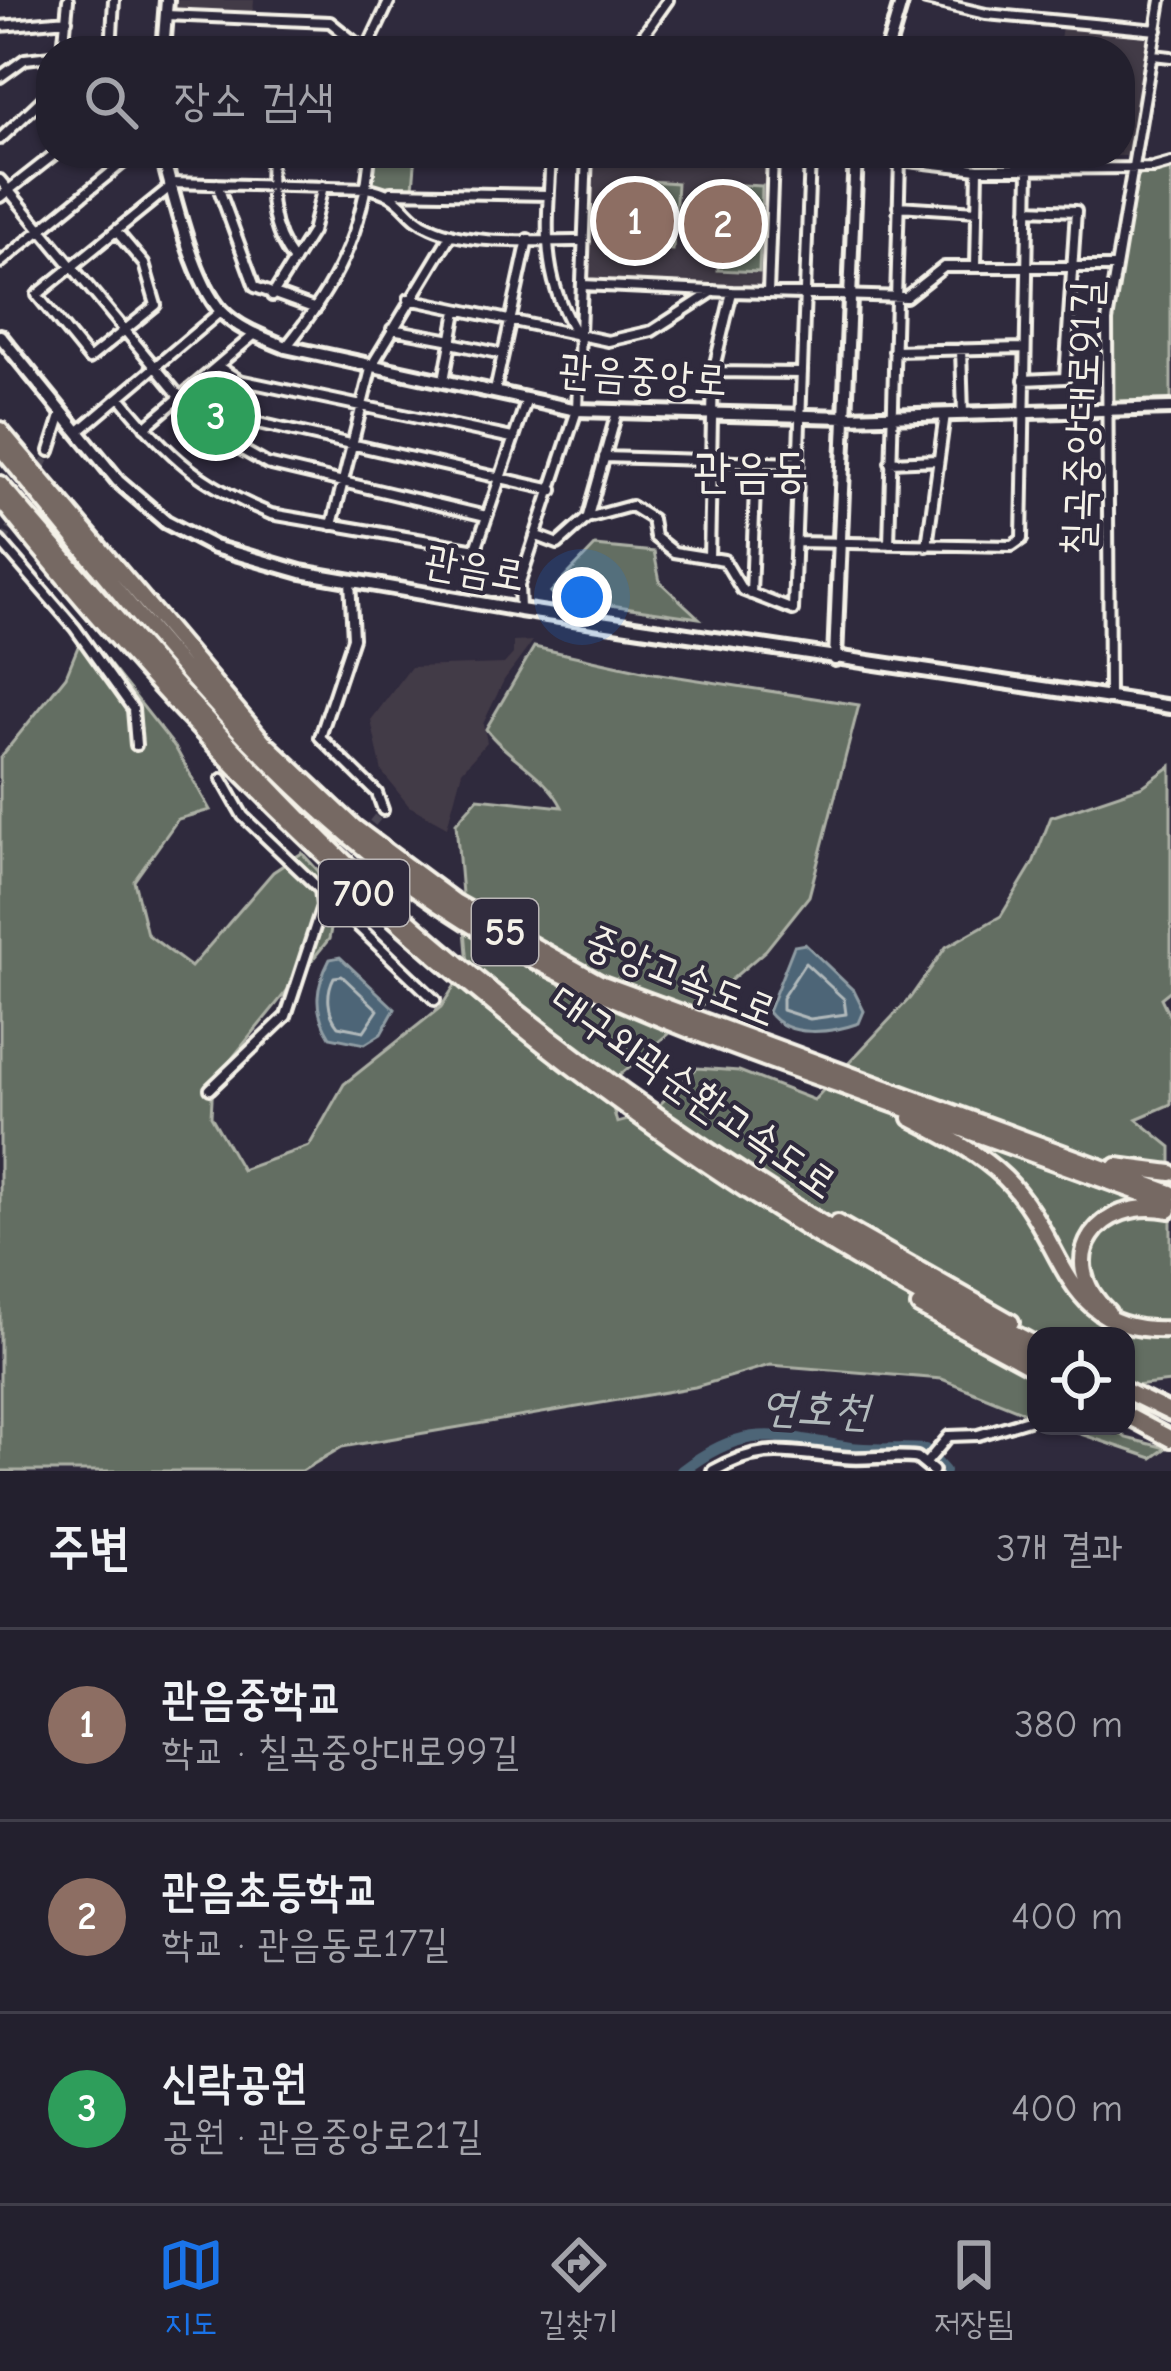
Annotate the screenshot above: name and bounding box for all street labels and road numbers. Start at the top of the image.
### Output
street label: 칠곡중앙대로91길 [1053,279,1111,557]
street label: 관음중앙로 [557,345,729,405]
street label: 관음로 [421,535,529,601]
road number: 700 [319,860,409,926]
road number: 55 [472,899,538,965]
street label: 중앙고속도로 [578,915,784,1037]
street label: 대구외곽순환고속도로 [542,975,846,1209]

